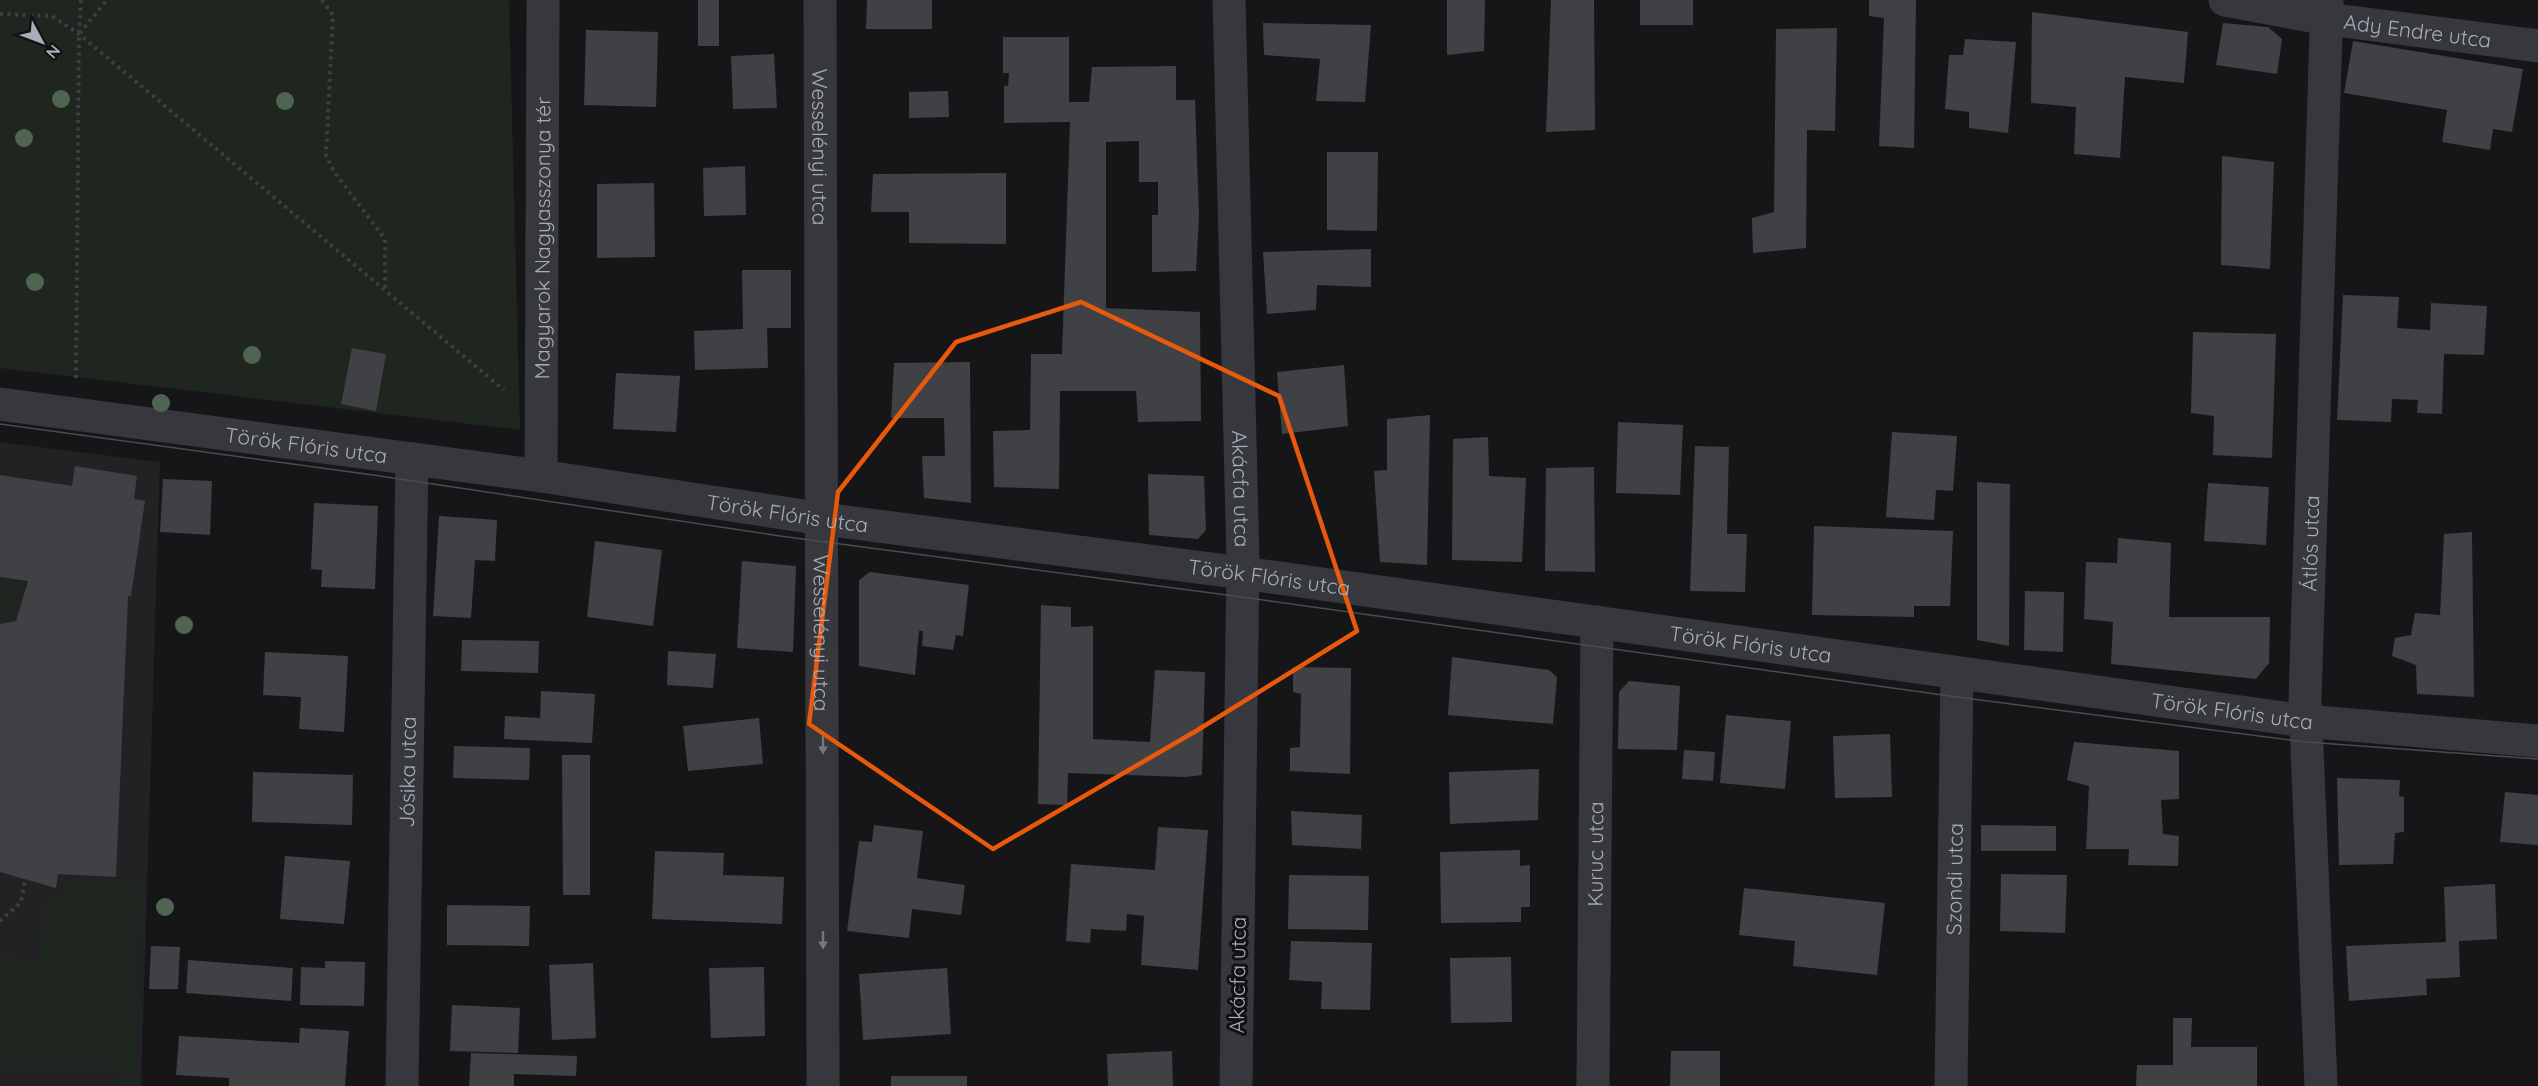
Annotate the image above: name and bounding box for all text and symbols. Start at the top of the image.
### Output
street label: Ady Endre utca [2342,8,2493,53]
north arrow [12,12,72,72]
text: N [42,41,65,63]
street label: Wesselényi utca [807,69,834,225]
street label: Magyarok Nagyasszonya tér [528,97,556,379]
street label: Török Flóris utca [224,421,389,468]
street label: Akácfa utca [1227,430,1256,548]
street label: Török Flóris utca [705,488,870,538]
street label: Átlós utca [2295,495,2324,592]
street label: Török Flóris utca [1187,553,1352,601]
street label: Wesselényi utca [809,555,835,711]
street label: Török Flóris utca [1668,620,1833,668]
street label: Török Flóris utca [2149,687,2314,735]
street label: Jósika utca [393,716,421,828]
one-way arrow [818,736,828,755]
street label: Kuruc utca [1582,801,1608,907]
street label: Szondi utca [1940,823,1968,935]
street label: Akácfa utca [1223,916,1251,1034]
one-way arrow [818,931,828,950]

